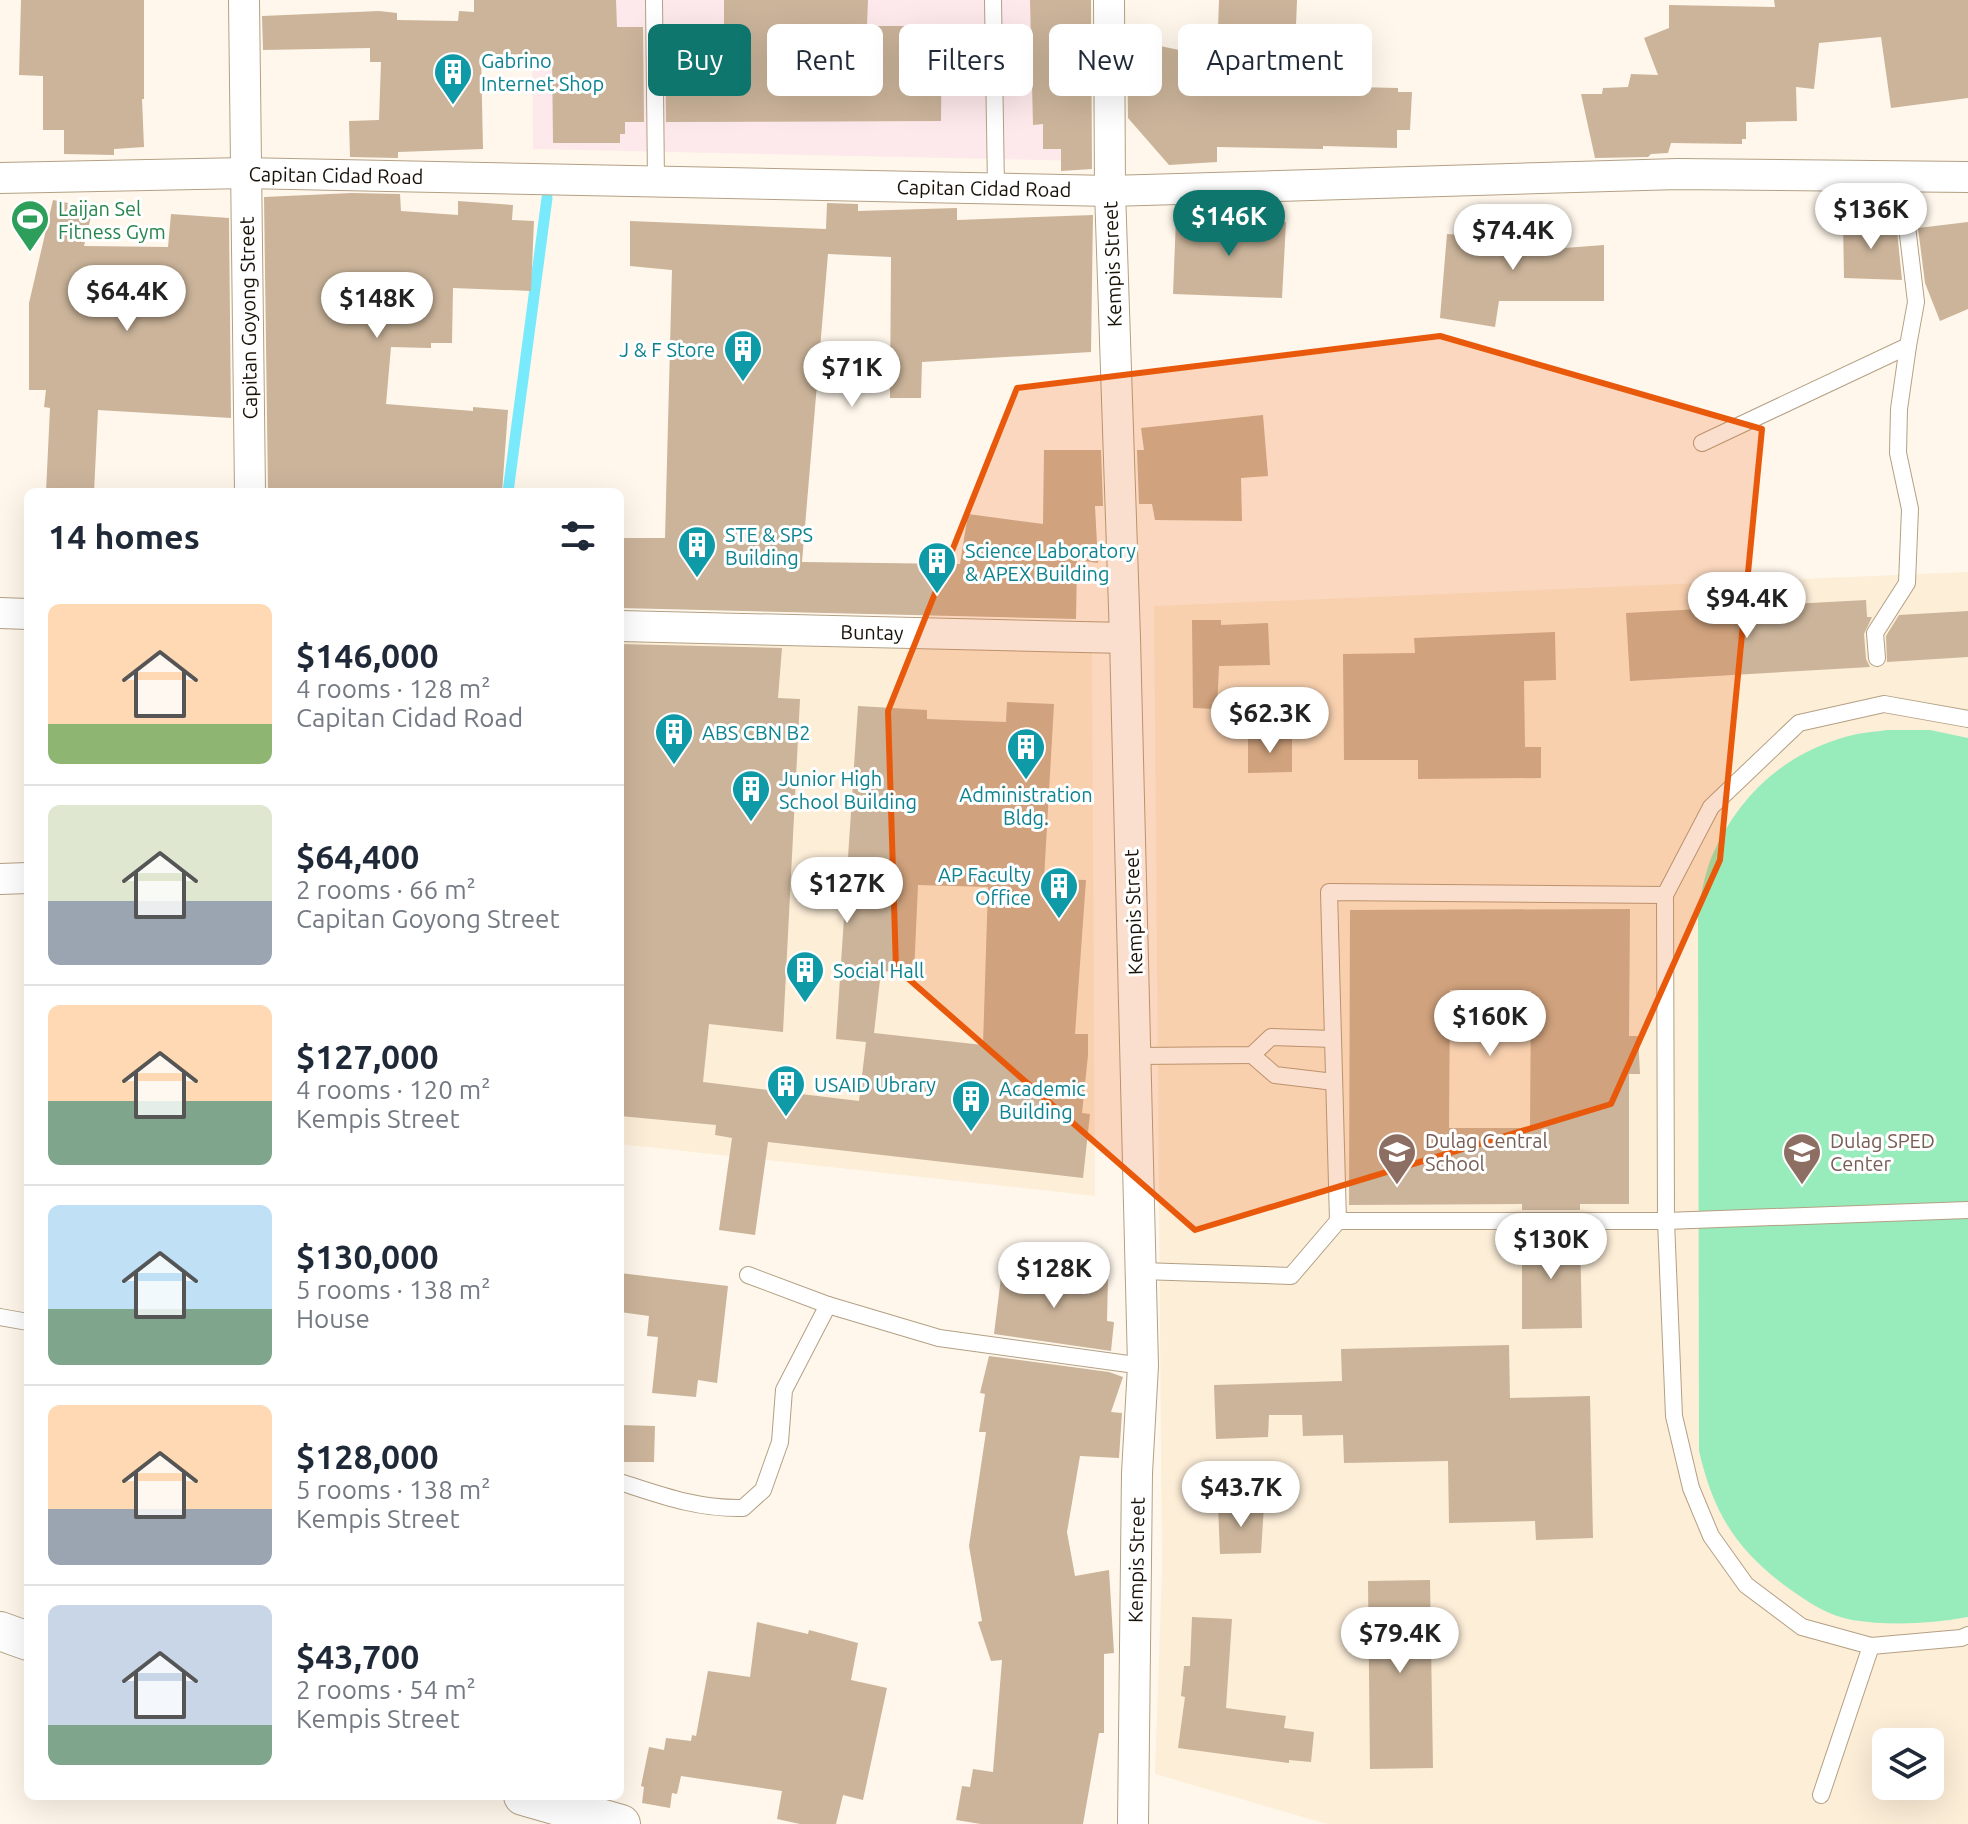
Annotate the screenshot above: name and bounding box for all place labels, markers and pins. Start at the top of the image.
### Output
place label: Gabrino Internet Shop [481,49,604,95]
building icon: Gabrino Internet Shop [432,51,474,106]
pin: $136K [1815,183,1927,251]
pin: $146K [1173,190,1285,258]
place label: Laijan Sel Fitness Gym [58,197,166,243]
sports icon: Laijan Sel Fitness Gym [9,198,51,253]
pin: $74.4K [1448,204,1578,272]
pin: $64.4K [62,265,192,333]
pin: $148K [321,272,433,340]
building icon: J & F Store [722,328,764,383]
place label: J & F Store [619,338,715,361]
pin: $71K [805,341,899,409]
place label: STE & SPS Building [725,523,813,569]
building icon: STE & SPS Building [676,524,718,579]
place label: Science Laboratory & APEX Building [965,539,1136,585]
building icon: Science Laboratory & APEX Building [916,540,958,595]
pin: $94.4K [1682,572,1812,640]
pin: $62.3K [1205,687,1335,755]
building icon: ABS CBN B2 [653,711,695,766]
place label: ABS CBN B2 [702,721,811,744]
building icon: Administration Bldg. [1005,726,1047,781]
place label: Junior High School Building [779,767,917,813]
building icon: Junior High School Building [730,768,772,823]
place label: Administration Bldg. [959,783,1093,829]
pin: $127K [791,857,903,925]
place label: AP Faculty Office [938,863,1031,909]
building icon: AP Faculty Office [1038,865,1080,920]
building icon: Social Hall [784,949,826,1004]
place label: Social Hall [833,959,924,982]
pin: $160K [1434,990,1546,1058]
building icon: USAID Ubrary [765,1063,807,1118]
place label: USAID Ubrary [814,1073,936,1096]
place label: Academic Building [999,1077,1086,1123]
building icon: Academic Building [950,1078,992,1133]
place label: Dulag Central School [1425,1129,1548,1175]
place label: Dulag SPED Center [1830,1129,1935,1175]
school or university icon: Dulag Central School [1376,1131,1418,1186]
school or university icon: Dulag SPED Center [1781,1131,1823,1186]
pin: $130K [1495,1213,1607,1281]
pin: $128K [998,1242,1110,1310]
pin: $43.7K [1176,1461,1306,1529]
pin: $79.4K [1335,1607,1465,1675]

